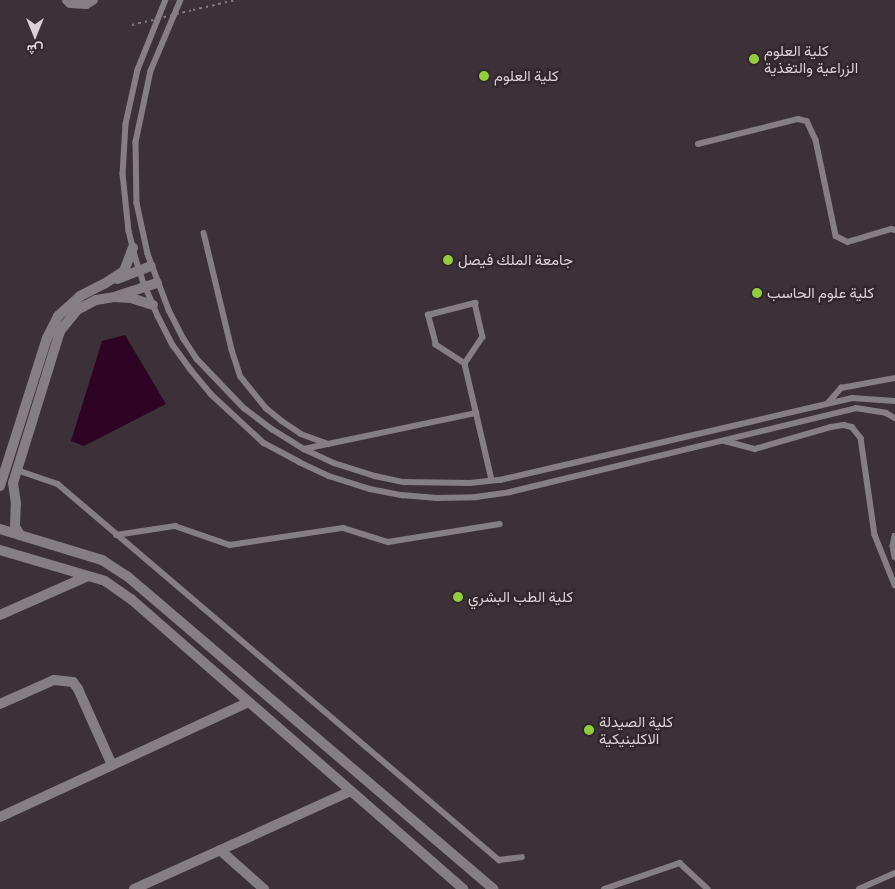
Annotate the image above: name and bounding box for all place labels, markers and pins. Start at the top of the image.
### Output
place label: كلية العلوم الزراعية والتغذية [764,41,858,76]
marker: كلية العلوم الزراعية والتغذية [748,53,760,65]
place label: كلية العلوم [494,67,559,85]
marker: كلية العلوم [478,70,490,82]
place label: جامعة الملك فيصل [458,251,573,269]
marker: جامعة الملك فيصل [442,254,454,266]
place label: كلية علوم الحاسب [767,284,874,302]
marker: كلية علوم الحاسب [751,287,763,299]
place label: كلية الطب البشري [468,588,573,606]
marker: كلية الطب البشري [452,591,464,603]
place label: كلية الصيدلة الاكلينيكية [599,712,673,747]
marker: كلية الصيدلة الاكلينيكية [583,724,595,736]

